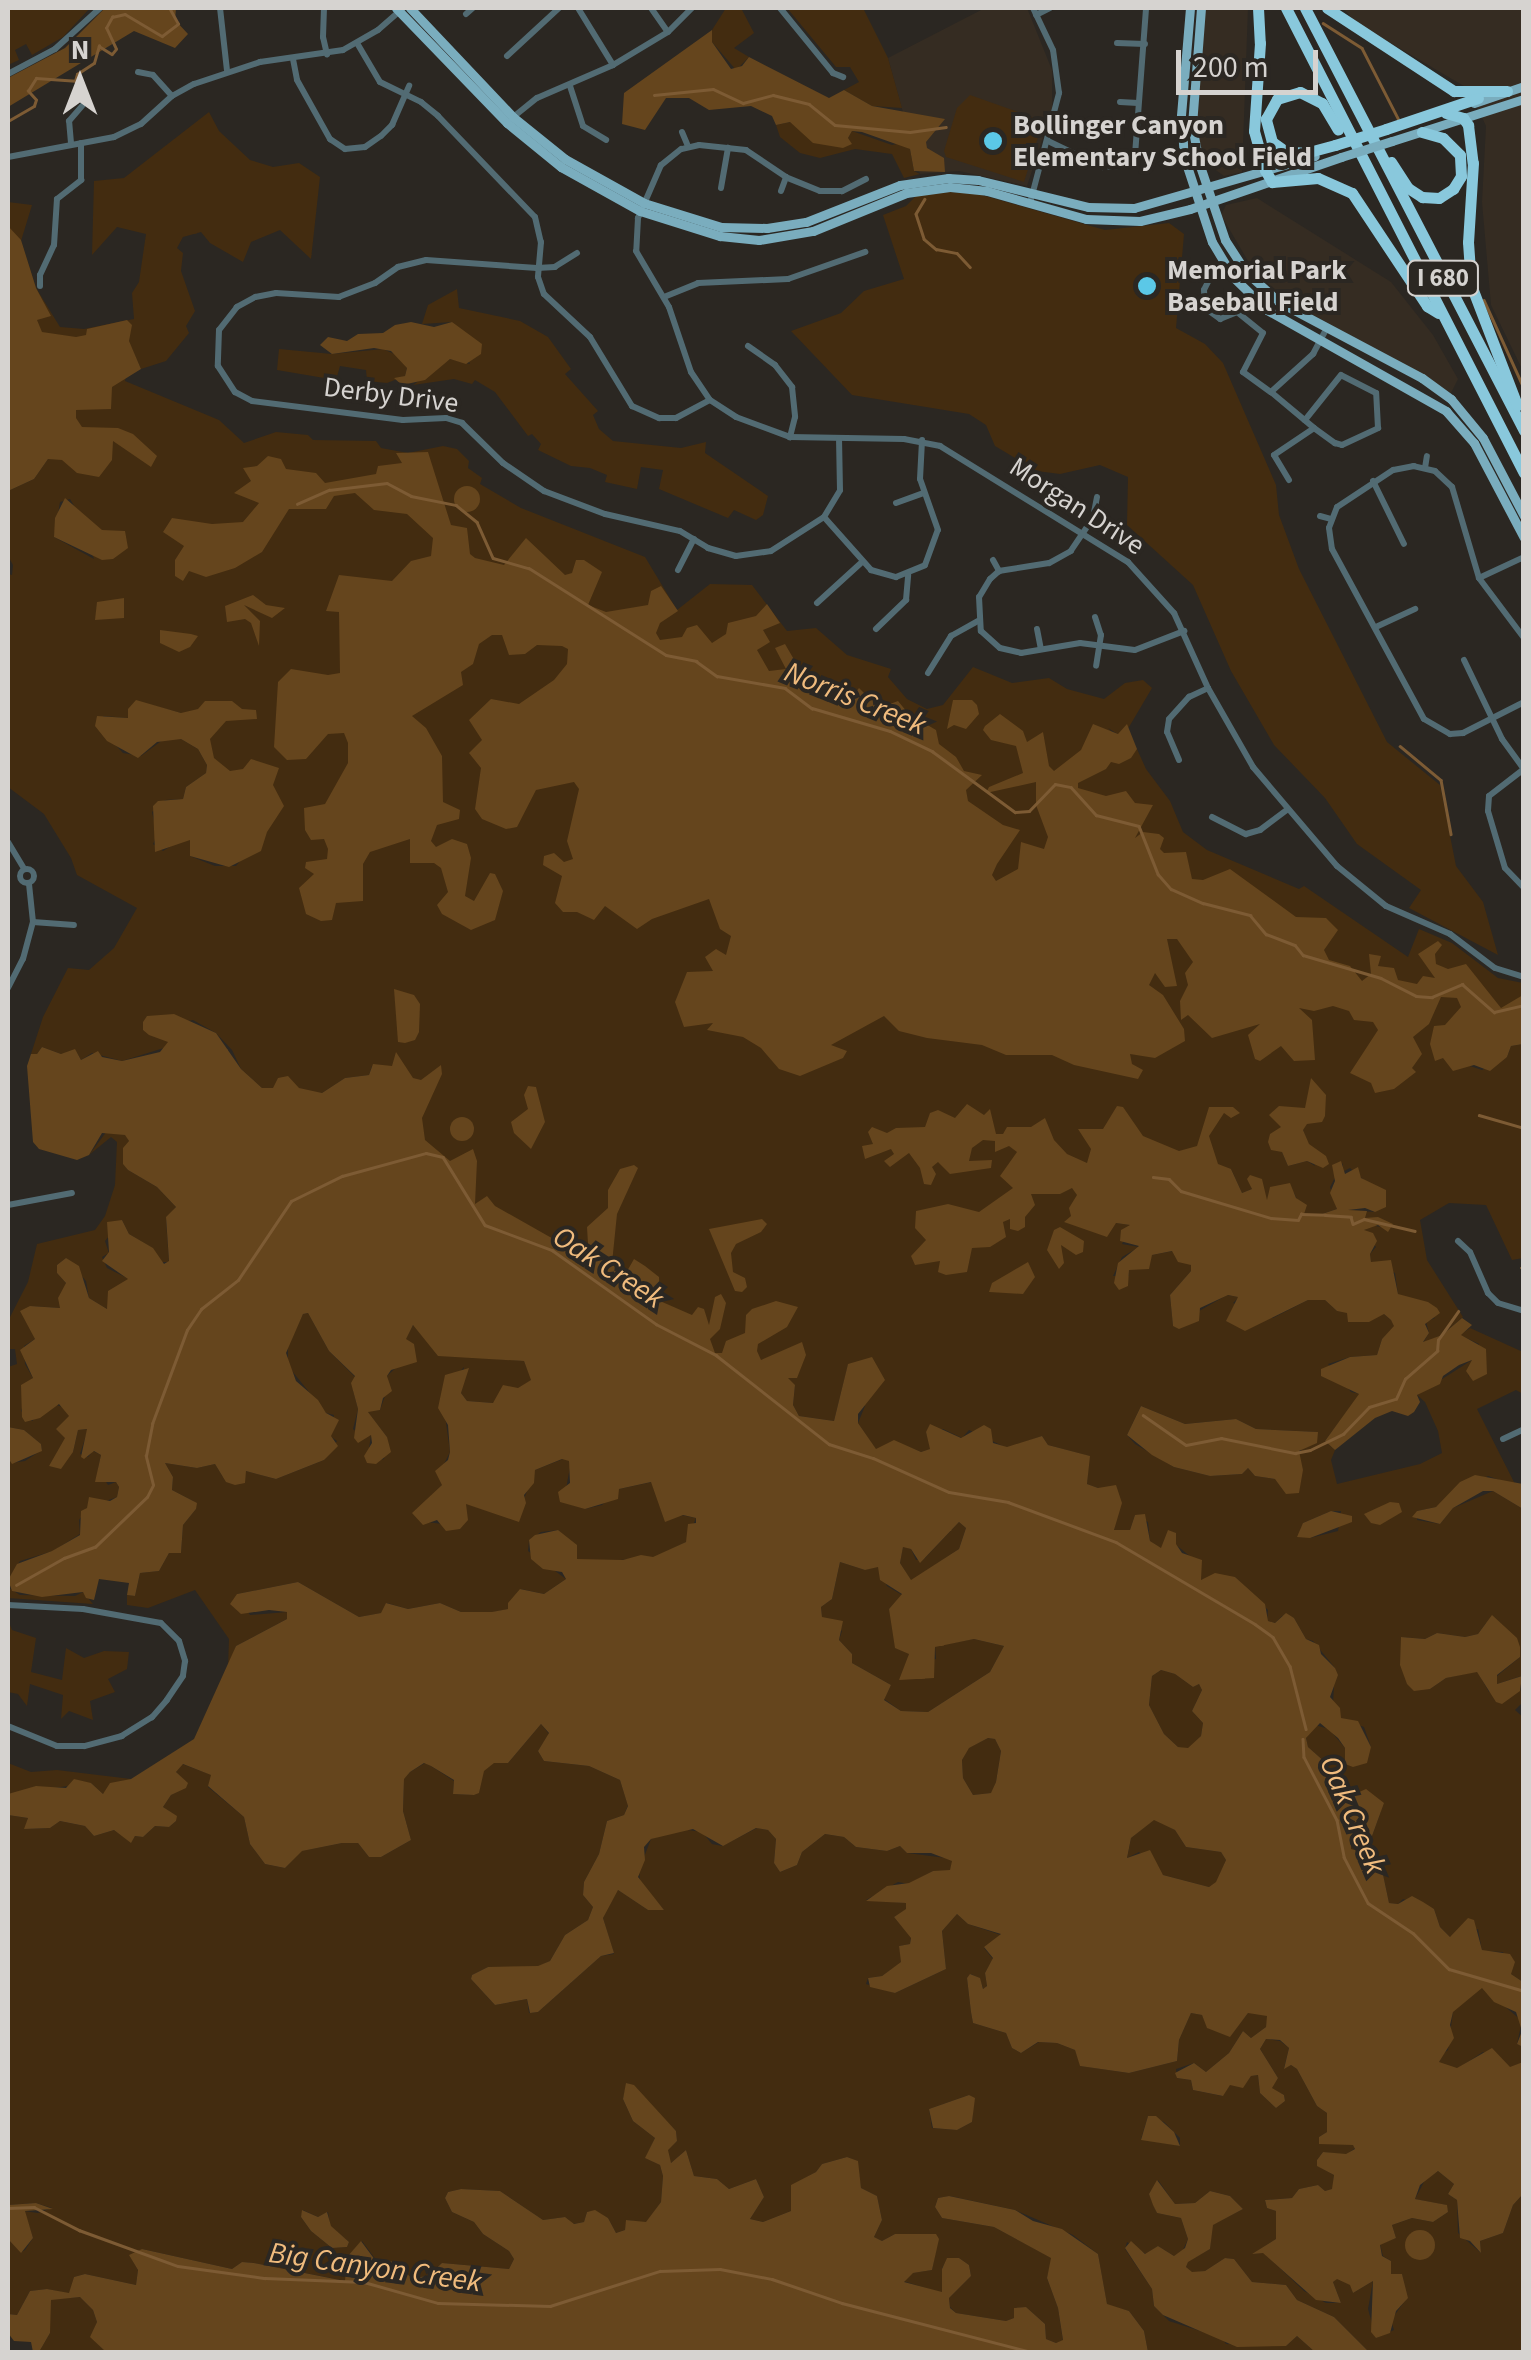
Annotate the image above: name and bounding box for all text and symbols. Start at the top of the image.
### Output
north arrow [30,30,130,130]
text: N [71,30,89,70]
scale bar [1181,30,1324,92]
text: 200 m [1193,46,1269,89]
place label: Bollinger Canyon Elementary School Field [1013,108,1312,174]
marker: Bollinger Canyon Elementary School Field [982,130,1004,152]
place label: Memorial Park Baseball Field [1167,253,1347,319]
road number: I 680 [1406,258,1480,298]
marker: Memorial Park Baseball Field [1136,275,1158,297]
street label: Derby Drive [322,370,460,420]
street label: Morgan Drive [1003,450,1151,562]
water label: Norris Creek [779,654,931,744]
water label: Oak Creek [546,1219,670,1317]
water label: Oak Creek [1311,1750,1393,1880]
water label: Big Canyon Creek [266,2235,484,2301]

